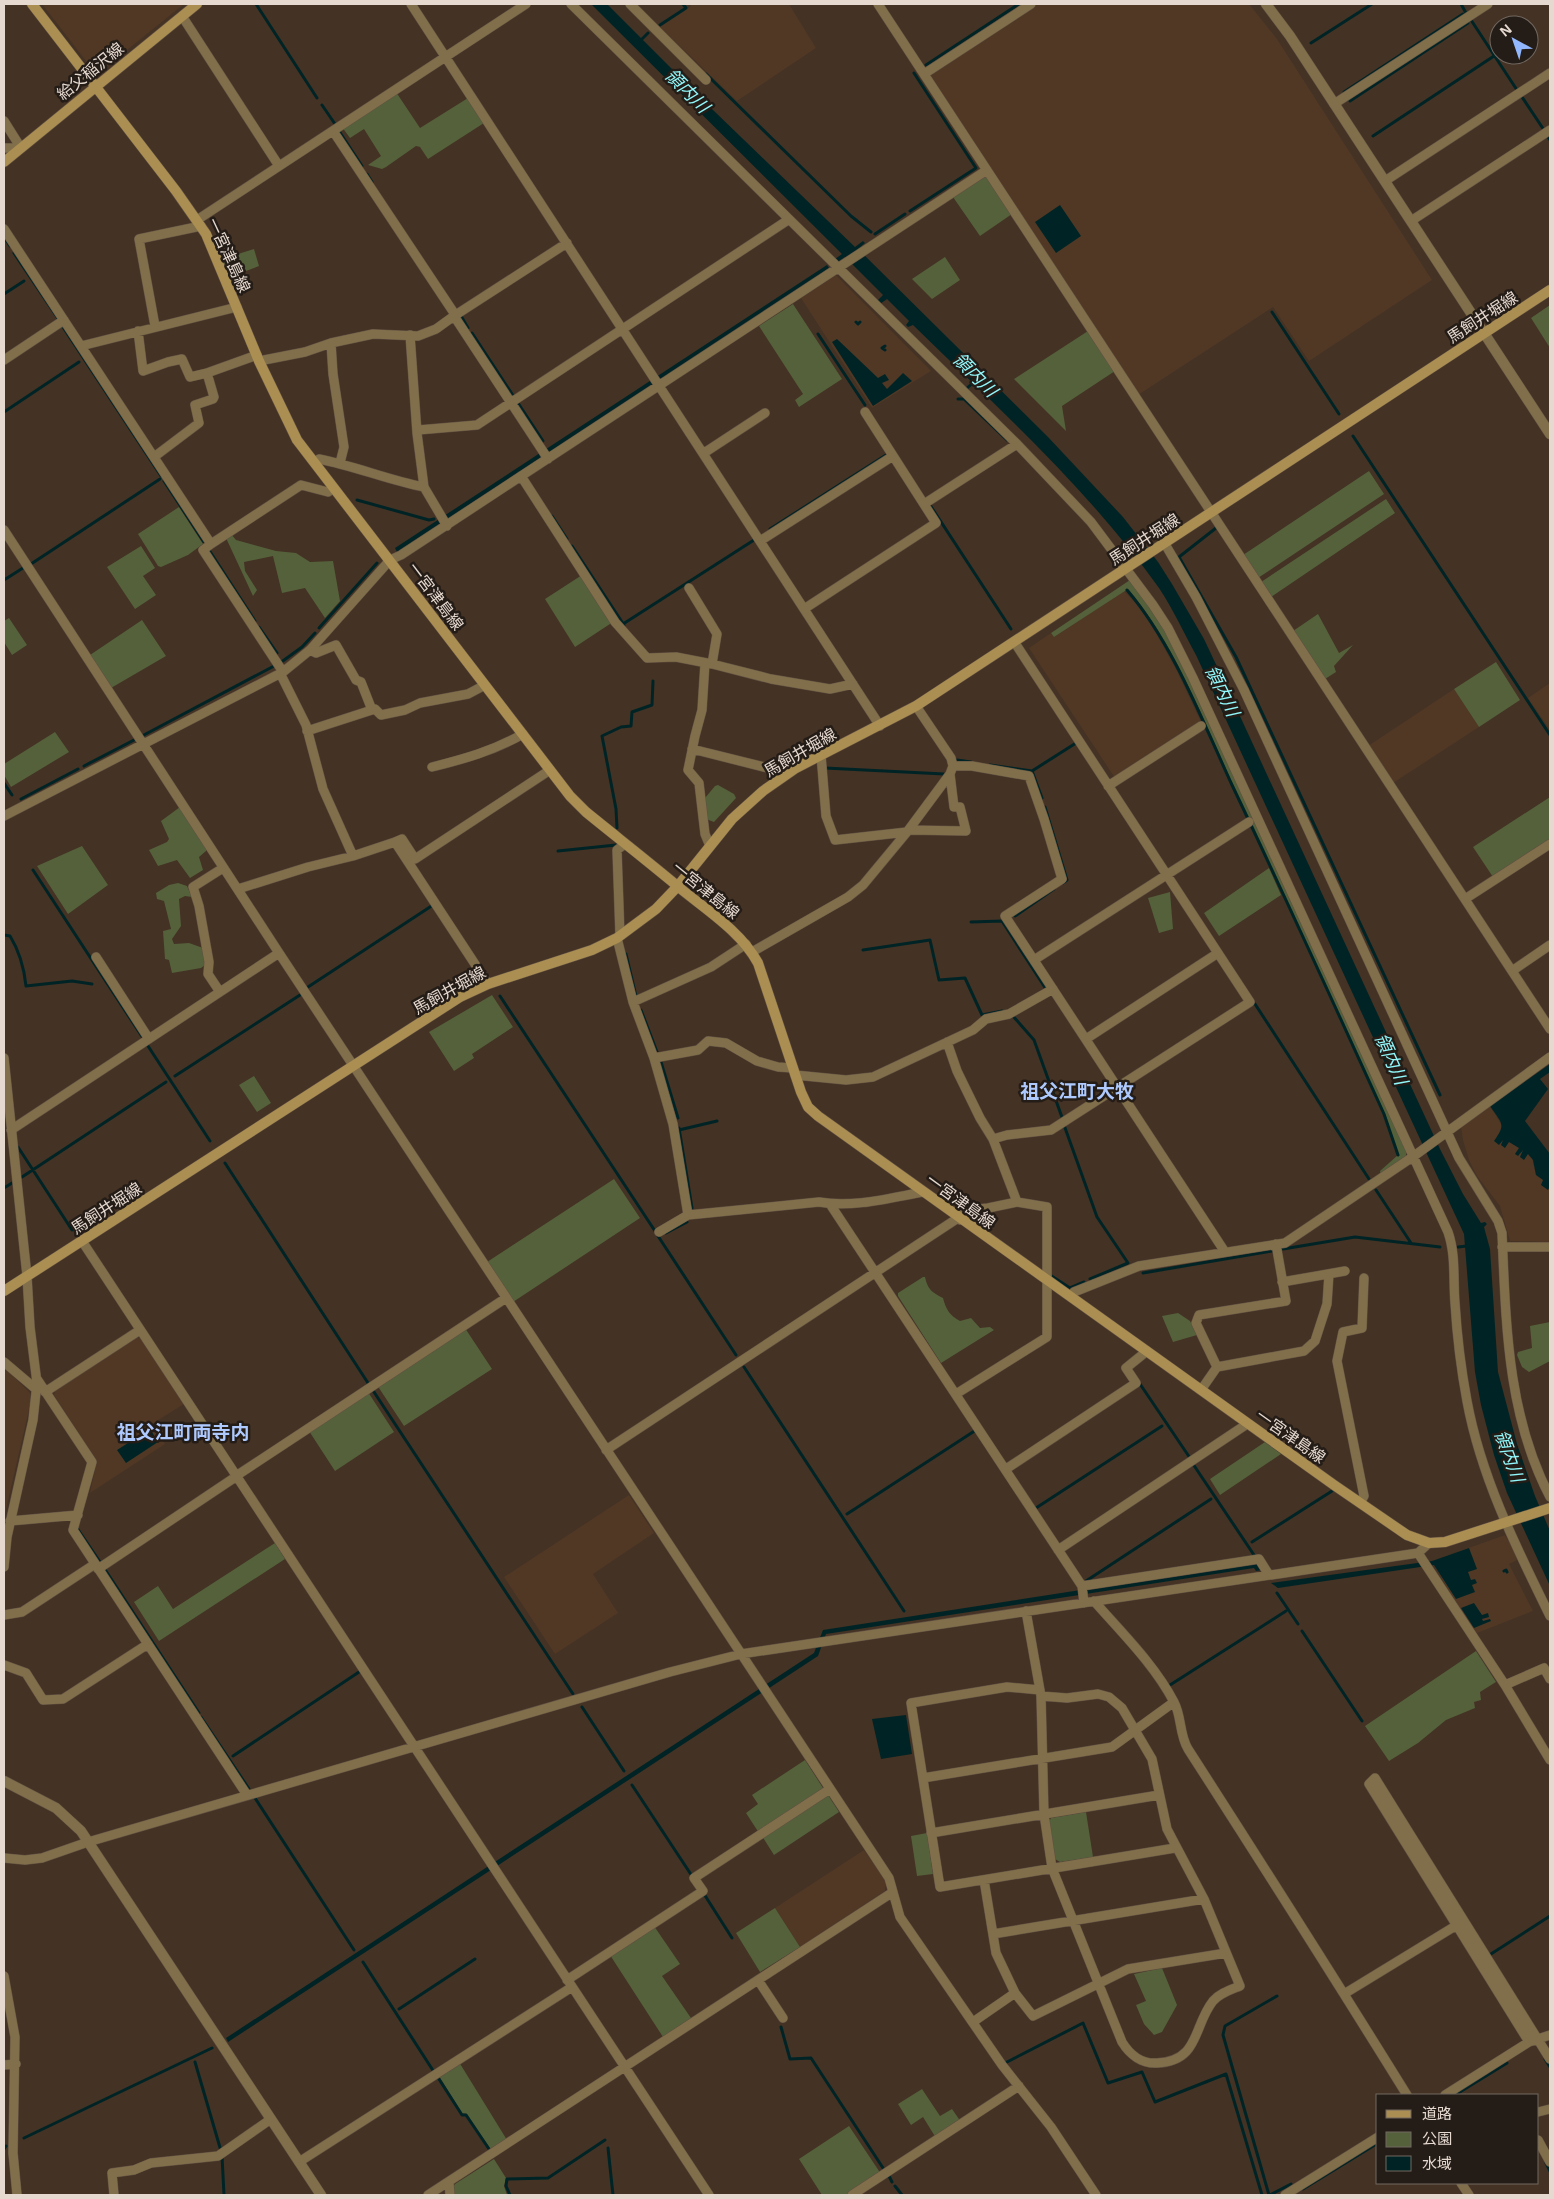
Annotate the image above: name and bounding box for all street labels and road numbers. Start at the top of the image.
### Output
street label: 給父稲沢線 [54,40,127,103]
street label: 一宮津島線 [204,215,253,295]
street label: 馬飼井堀線 [1444,289,1520,346]
street label: 馬飼井堀線 [1106,511,1182,568]
street label: 一宮津島線 [405,559,466,633]
street label: 馬飼井堀線 [761,725,839,780]
street label: 一宮津島線 [669,859,742,922]
street label: 馬飼井堀線 [410,964,488,1017]
street label: 一宮津島線 [923,1171,998,1232]
street label: 馬飼井堀線 [68,1180,144,1237]
street label: 一宮津島線 [1253,1406,1328,1466]

